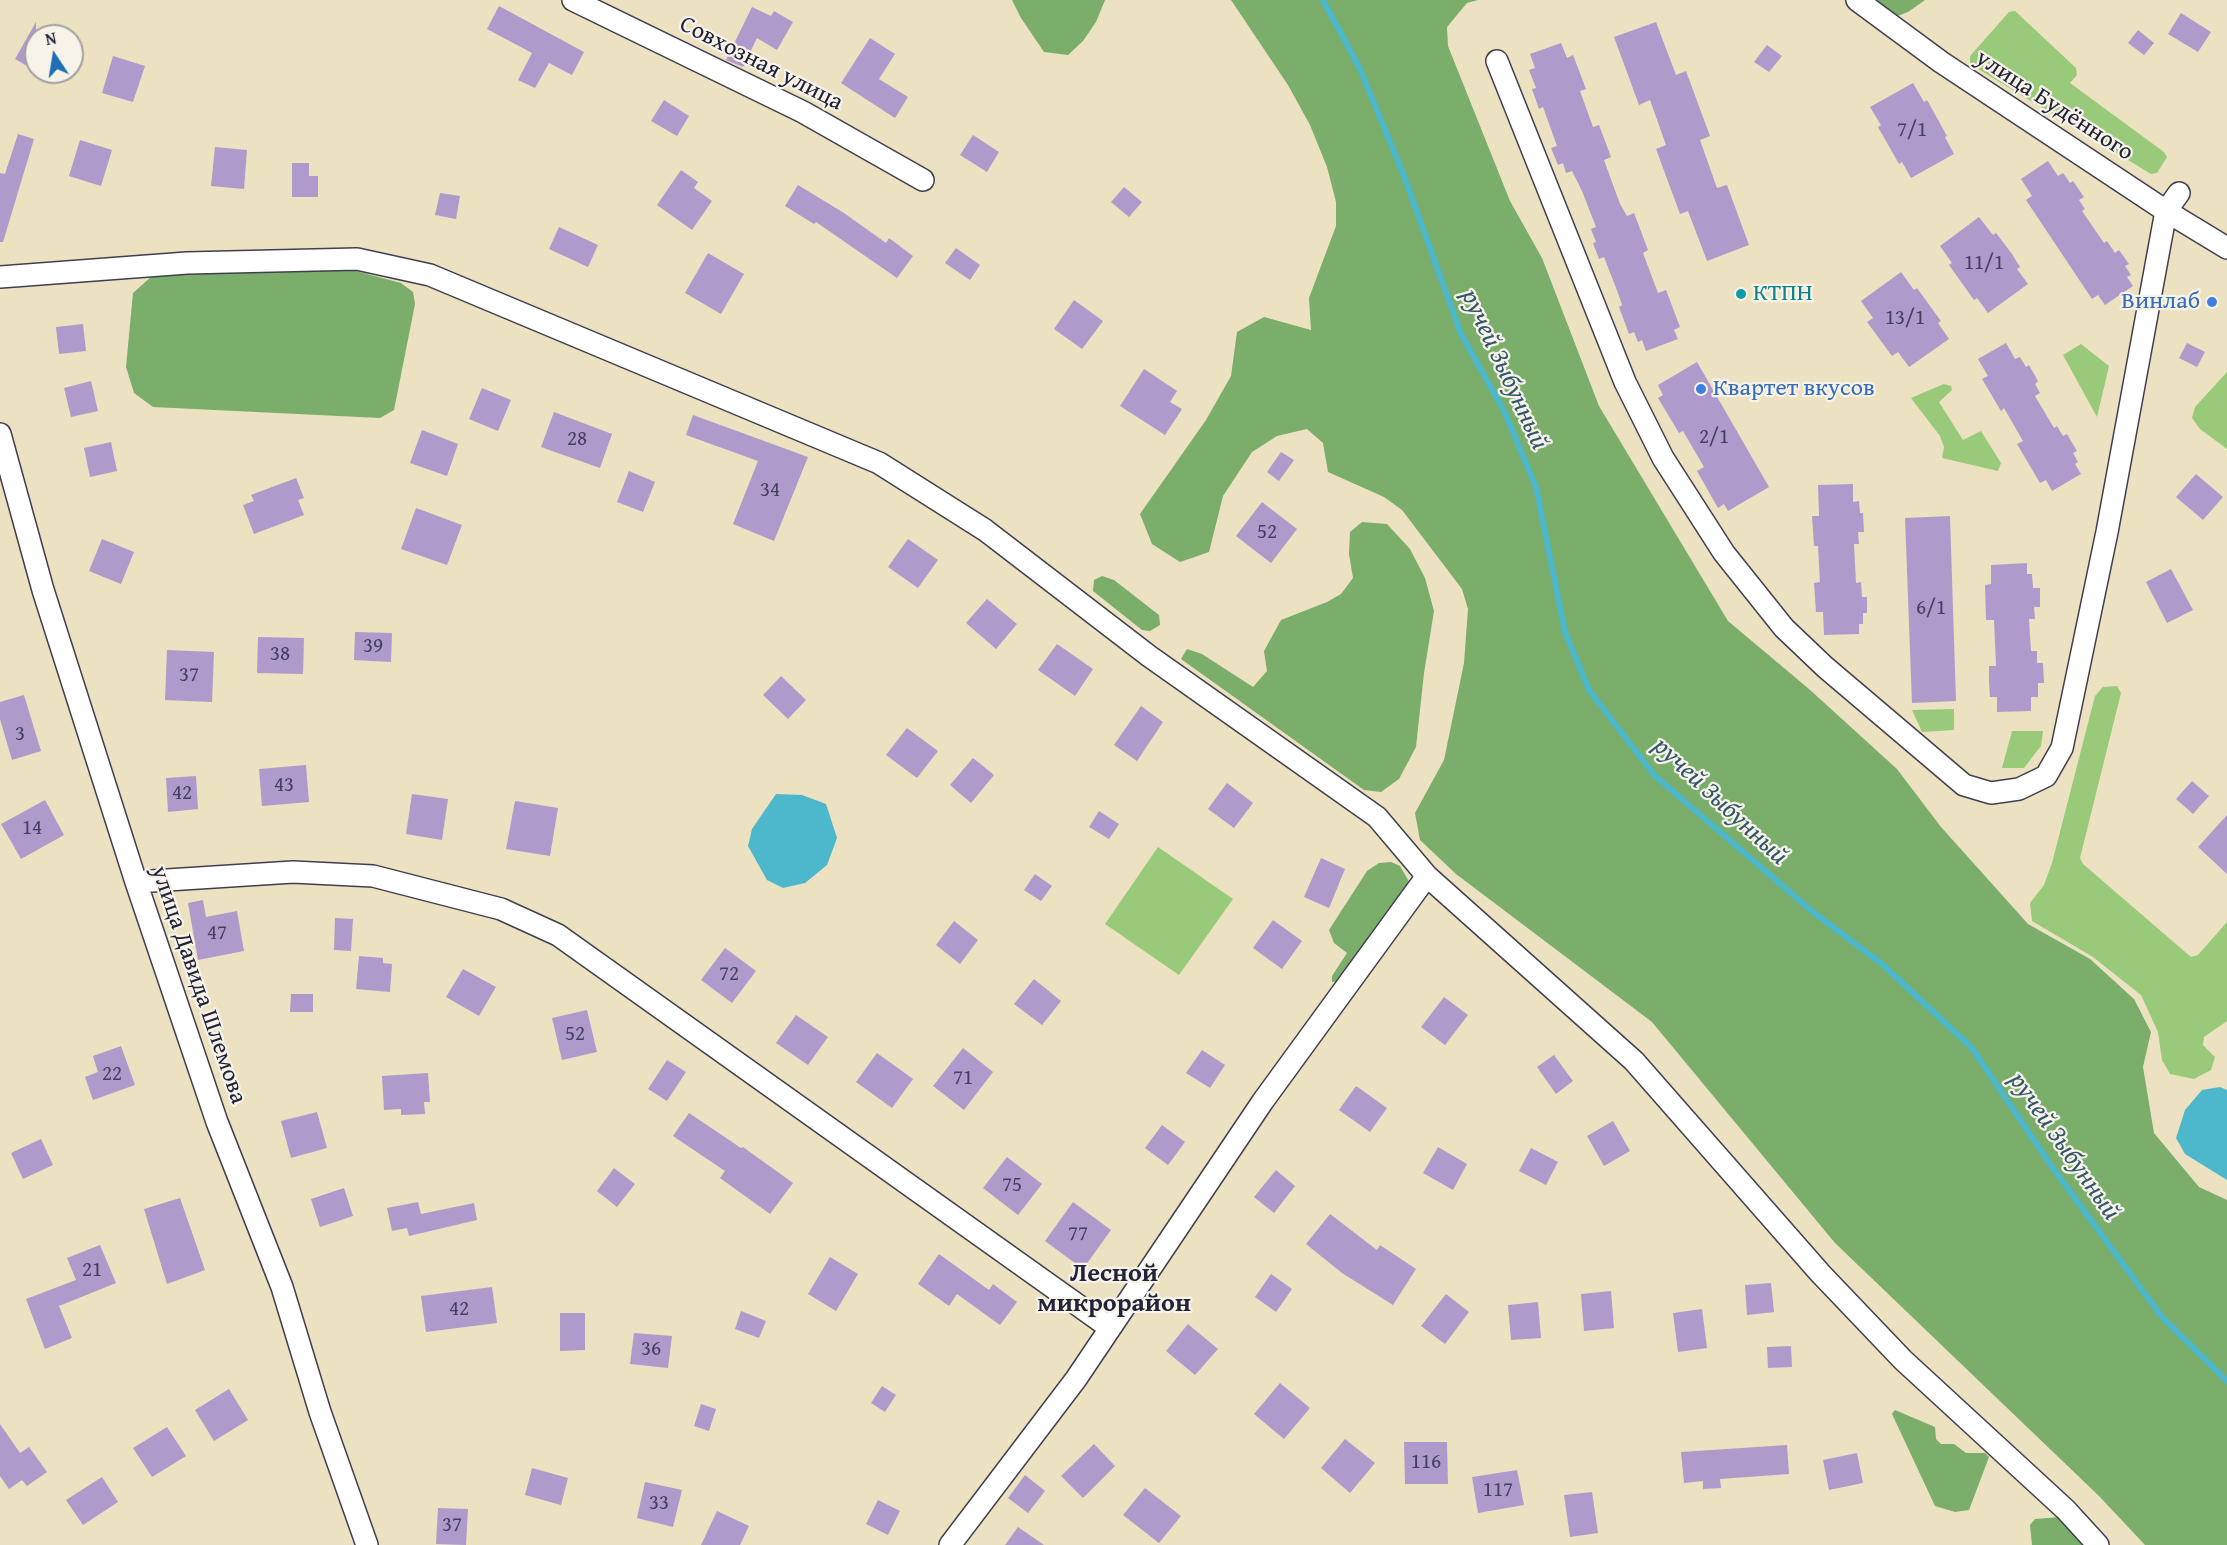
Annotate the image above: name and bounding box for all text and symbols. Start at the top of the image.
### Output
street label: Совхозная улица [675,10,847,118]
north arrow [24,24,84,84]
text: N [43,26,58,51]
street label: улица Будённого [1970,44,2138,168]
house number: 7/1 [1897,118,1927,144]
house number: 11/1 [1964,251,2004,277]
place label: КТПН [1753,280,1813,308]
water label: ручей Зыбунный [1453,285,1555,455]
marker: КТПН [1734,287,1748,301]
place label: Винлаб [2121,288,2200,316]
marker: Винлаб [2205,295,2219,309]
house number: 13/1 [1885,306,1925,332]
place label: Квартет вкусов [1713,375,1875,403]
marker: Квартет вкусов [1694,382,1708,396]
house number: 2/1 [1699,425,1729,451]
house number: 28 [567,427,587,453]
house number: 34 [760,478,780,504]
house number: 52 [1257,520,1277,546]
house number: 6/1 [1916,596,1946,622]
house number: 39 [363,634,383,660]
house number: 38 [270,642,290,668]
house number: 37 [179,663,199,689]
house number: 3 [15,722,25,748]
water label: ручей Зыбунный [1646,732,1794,872]
house number: 43 [274,773,294,799]
house number: 42 [172,781,192,807]
house number: 14 [22,816,42,842]
street label: улица Давида Шлемова [144,862,252,1108]
house number: 47 [207,921,227,947]
house number: 72 [719,962,739,988]
house number: 52 [565,1022,585,1048]
house number: 22 [102,1062,122,1088]
house number: 71 [953,1066,973,1092]
water label: ручей Зыбунный [2002,1067,2126,1227]
house number: 75 [1002,1173,1022,1199]
house number: 77 [1068,1222,1088,1248]
house number: 21 [82,1258,102,1284]
district label: Лесной микрорайон [1037,1258,1191,1320]
house number: 42 [449,1297,469,1323]
house number: 36 [641,1337,661,1363]
house number: 116 [1411,1450,1441,1476]
house number: 117 [1483,1478,1513,1504]
house number: 33 [649,1491,669,1517]
house number: 37 [442,1513,462,1539]

